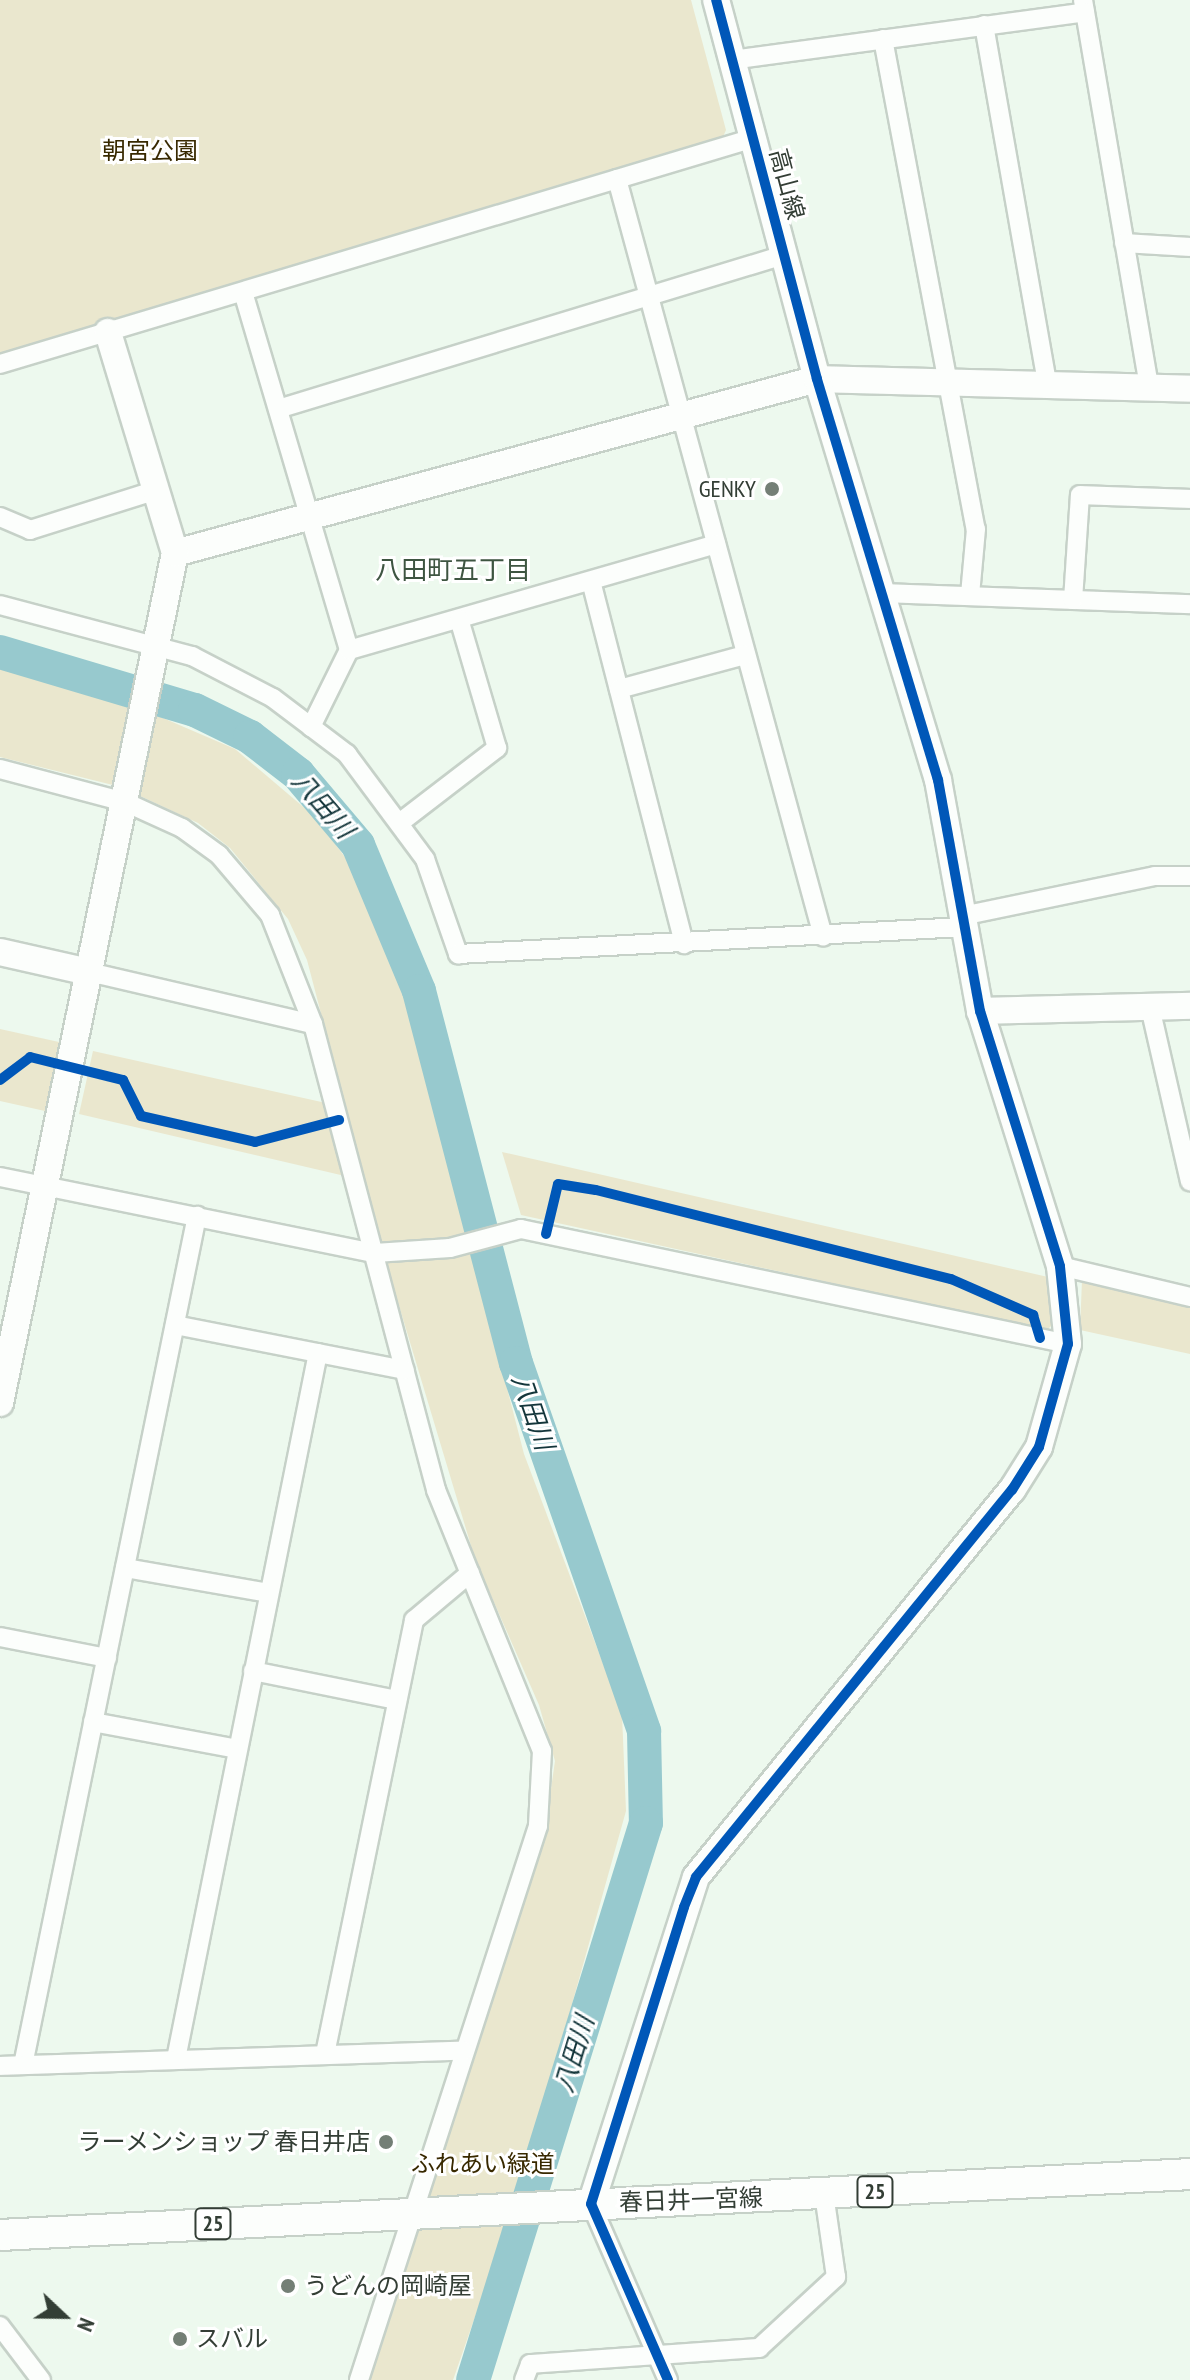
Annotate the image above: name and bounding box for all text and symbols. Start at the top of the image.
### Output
park label: 朝宮公園 [102,137,198,165]
street label: 高山線 [764,145,810,223]
place label: GENKY [699,475,756,503]
marker: GENKY [763,480,781,498]
district label: 八田町五丁目 [375,554,531,586]
water label: 八田川 [286,765,360,845]
water label: 八田川 [506,1370,560,1454]
water label: 八田川 [548,2012,600,2096]
place label: ラーメンショップ 春日井店 [77,2128,370,2156]
marker: ラーメンショップ 春日井店 [377,2133,395,2151]
park label: ふれあい緑道 [411,2150,555,2178]
road number: 25 [855,2174,895,2210]
street label: 春日井一宮線 [619,2183,763,2217]
road number: 25 [193,2206,233,2242]
place label: うどんの岡崎屋 [304,2272,472,2300]
north arrow [24,2276,104,2356]
marker: うどんの岡崎屋 [279,2277,297,2295]
text: N [71,2314,101,2336]
place label: スバル [196,2325,268,2353]
marker: スバル [171,2330,189,2348]

